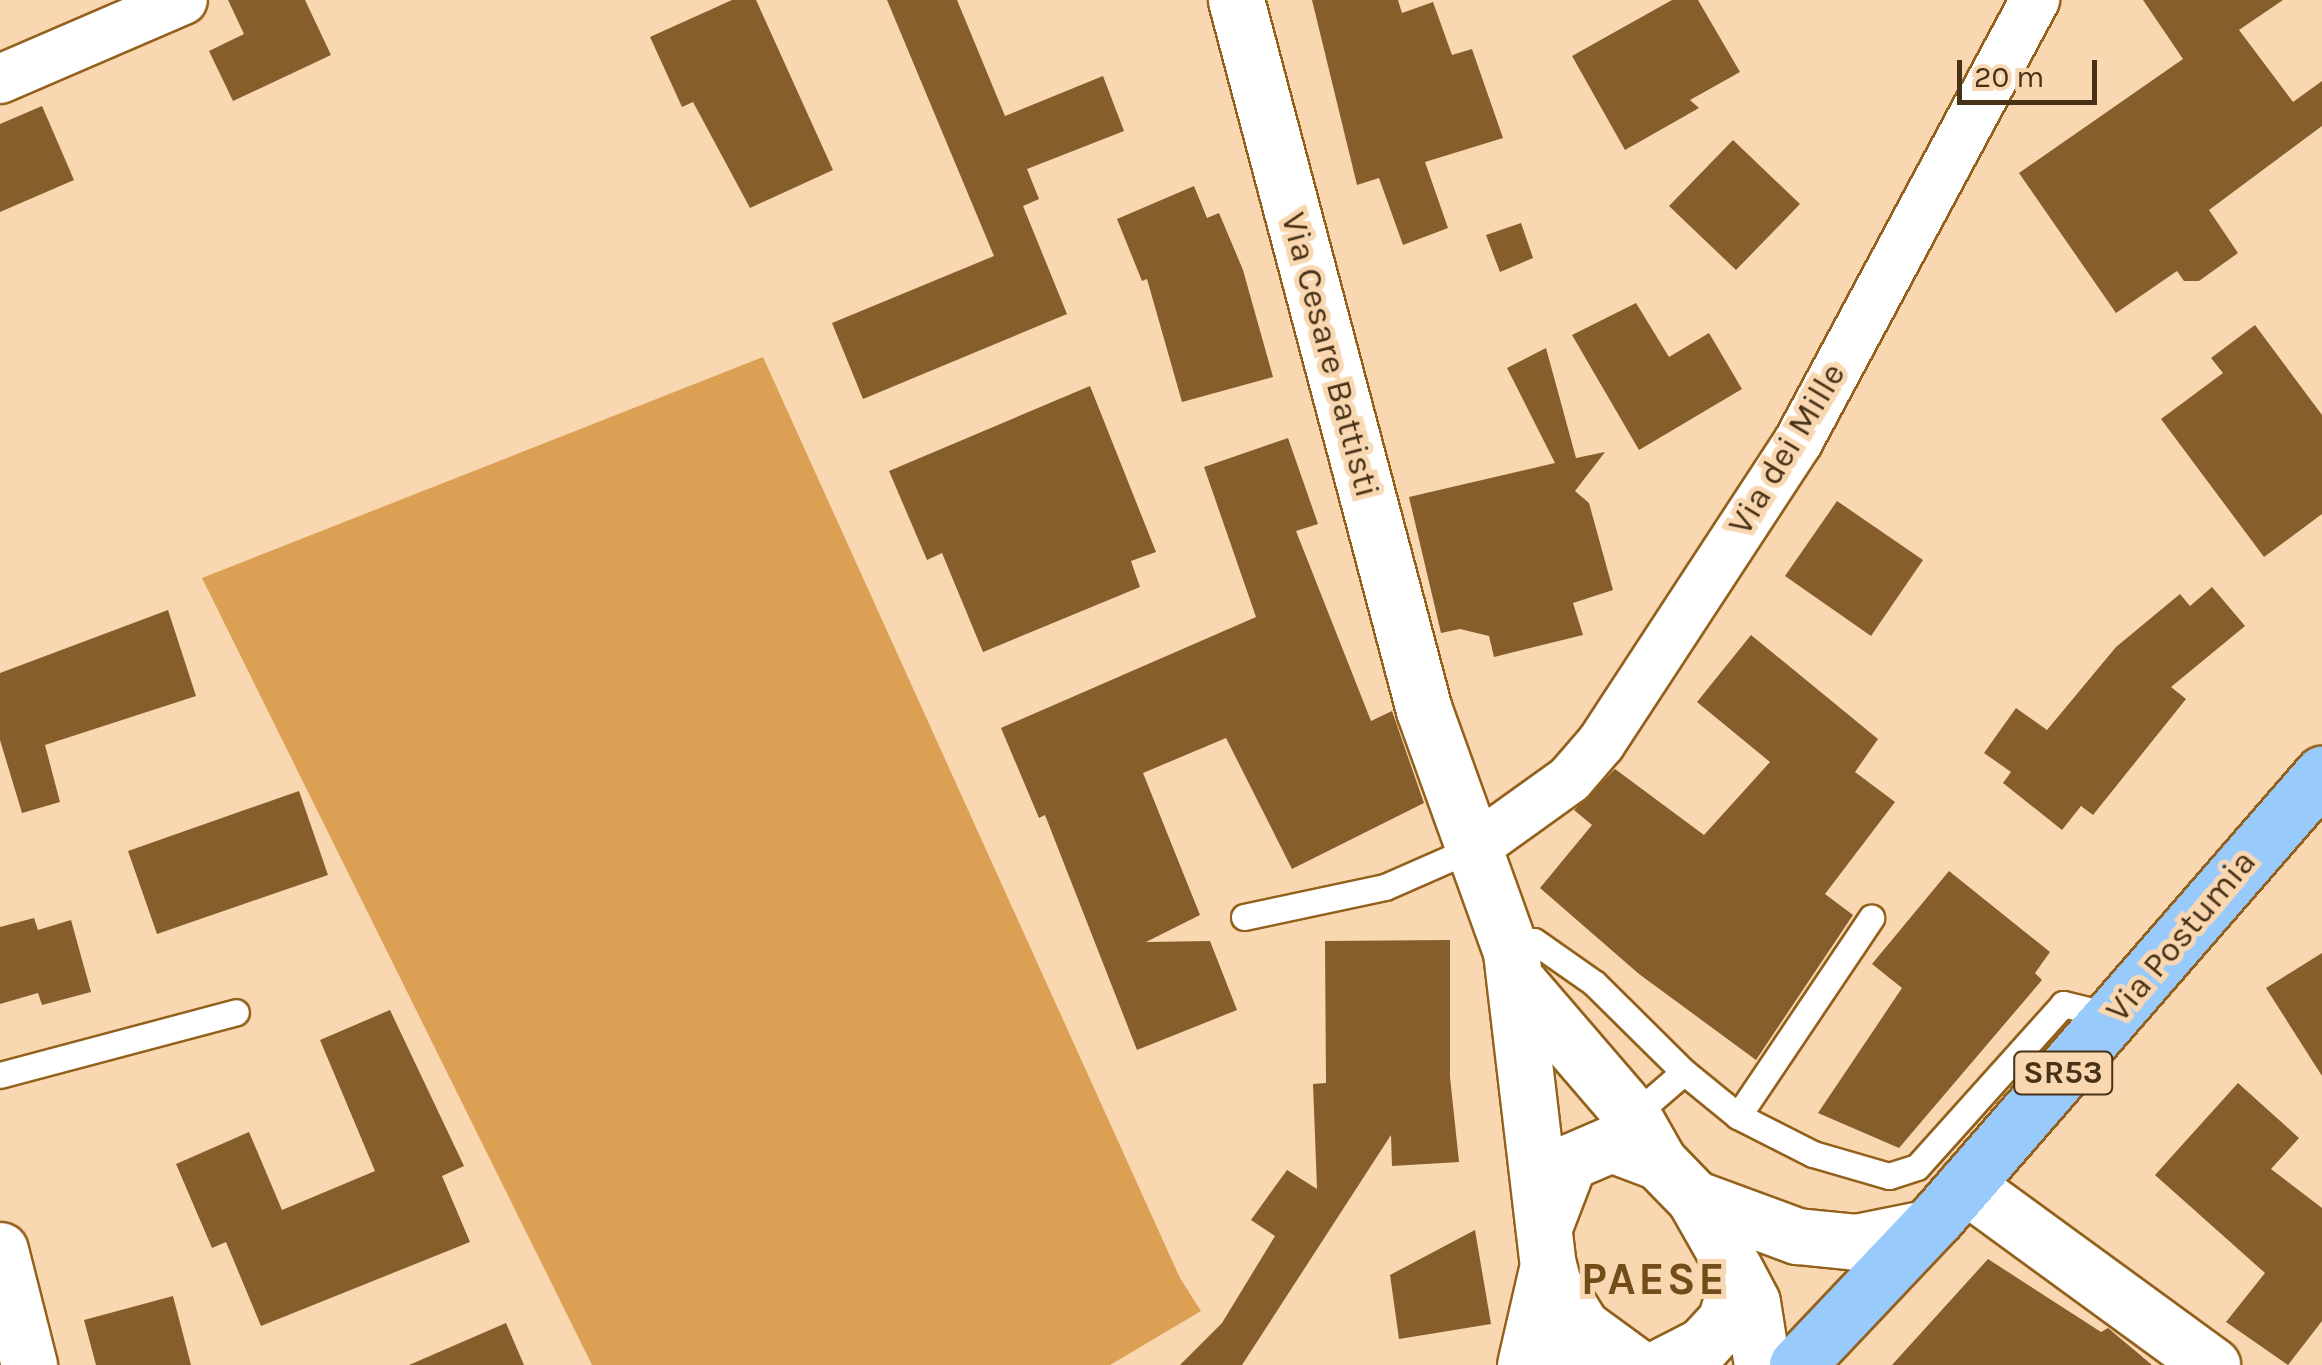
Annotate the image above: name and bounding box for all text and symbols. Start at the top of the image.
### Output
scale bar [1962,40,2102,102]
text: 20 m [1974,59,2044,95]
street label: Via Cesare Battisti [1272,208,1388,502]
street label: Via dei Mille [1719,356,1855,542]
street label: Via Postumia [2097,842,2265,1030]
road number: SR53 [2013,1046,2113,1100]
district label: PAESE [1581,1253,1727,1307]

